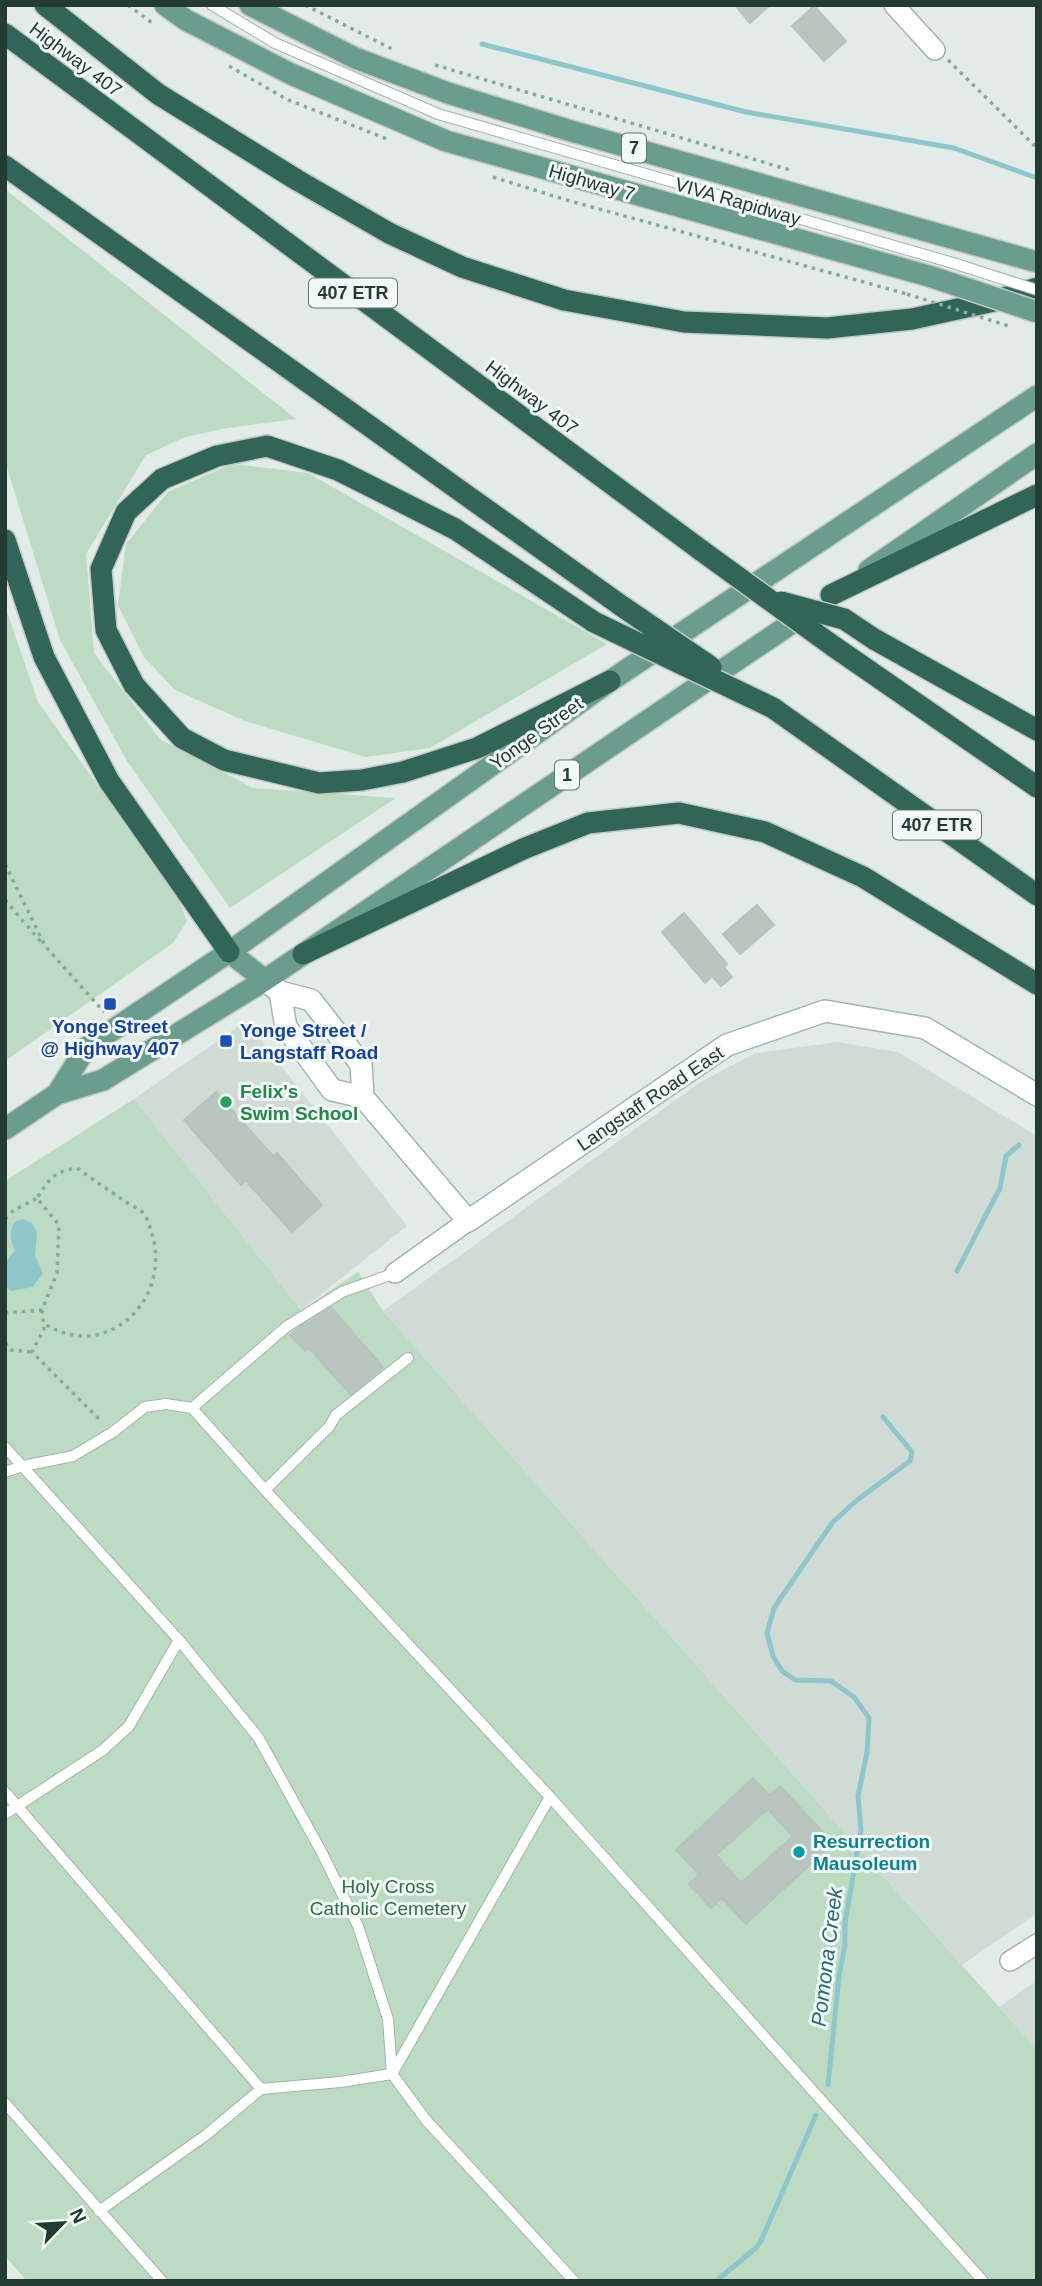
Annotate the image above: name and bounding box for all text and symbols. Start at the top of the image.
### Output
street label: Highway 407 [26,18,126,101]
road number: 7 [622,134,646,162]
street label: Highway 7 [546,160,637,205]
street label: VIVA Rapidway [673,174,803,230]
road number: 407 ETR [309,278,397,307]
street label: Highway 407 [482,356,582,439]
street label: Yonge Street [486,692,587,774]
road number: 1 [555,760,579,790]
road number: 407 ETR [893,810,981,840]
marker: Yonge Street @ Highway 407 [102,996,118,1012]
place label: Yonge Street @ Highway 407 [41,1016,179,1059]
place label: Yonge Street / Langstaff Road [240,1020,378,1063]
marker: Yonge Street / Langstaff Road [218,1033,234,1049]
street label: Langstaff Road East [573,1041,728,1155]
place label: Felix's Swim School [240,1081,358,1124]
marker: Felix's Swim School [218,1094,234,1110]
place label: Resurrection Mausoleum [813,1831,930,1874]
marker: Resurrection Mausoleum [791,1844,807,1860]
park label: Holy Cross Catholic Cemetery [310,1876,467,1919]
water label: Pomona Creek [807,1885,847,2028]
north arrow [28,2188,98,2258]
text: N [66,2205,90,2227]

